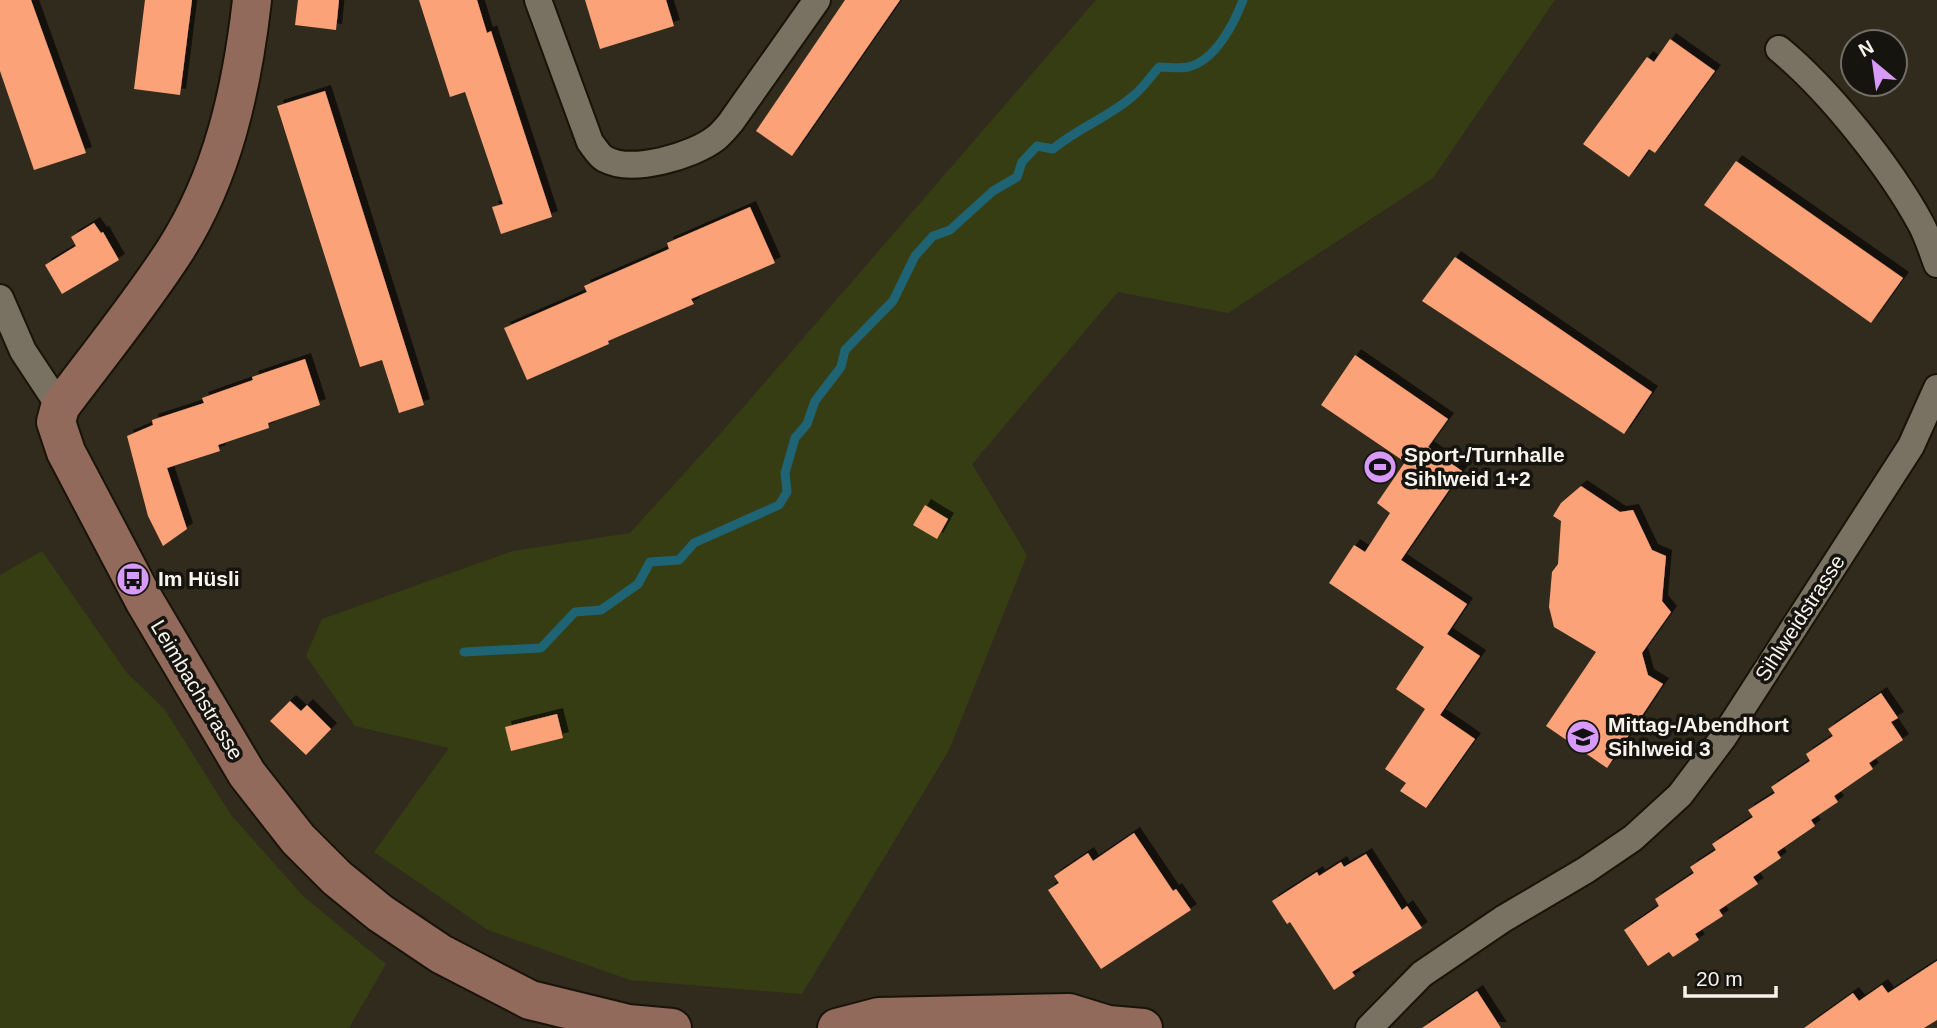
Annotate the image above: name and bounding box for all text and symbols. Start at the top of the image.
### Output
north arrow [1839,28,1909,98]
text: N [1855,36,1877,61]
place label: Sport-/Turnhalle Sihlweid 1+2 [1404,443,1565,490]
sports icon: Sport-/Turnhalle Sihlweid 1+2 [1361,448,1399,486]
street label: Sihlweidstrasse [1750,550,1849,685]
bus stop icon: Im Hüsli [114,560,152,598]
place label: Im Hüsli [158,567,240,590]
street label: Leimbachstrasse [147,616,248,764]
place label: Mittag-/Abendhort Sihlweid 3 [1608,713,1789,760]
school or university icon: Mittag-/Abendhort Sihlweid 3 [1564,718,1602,756]
scale bar [1685,954,1776,998]
text: 20 m [1696,967,1743,990]

